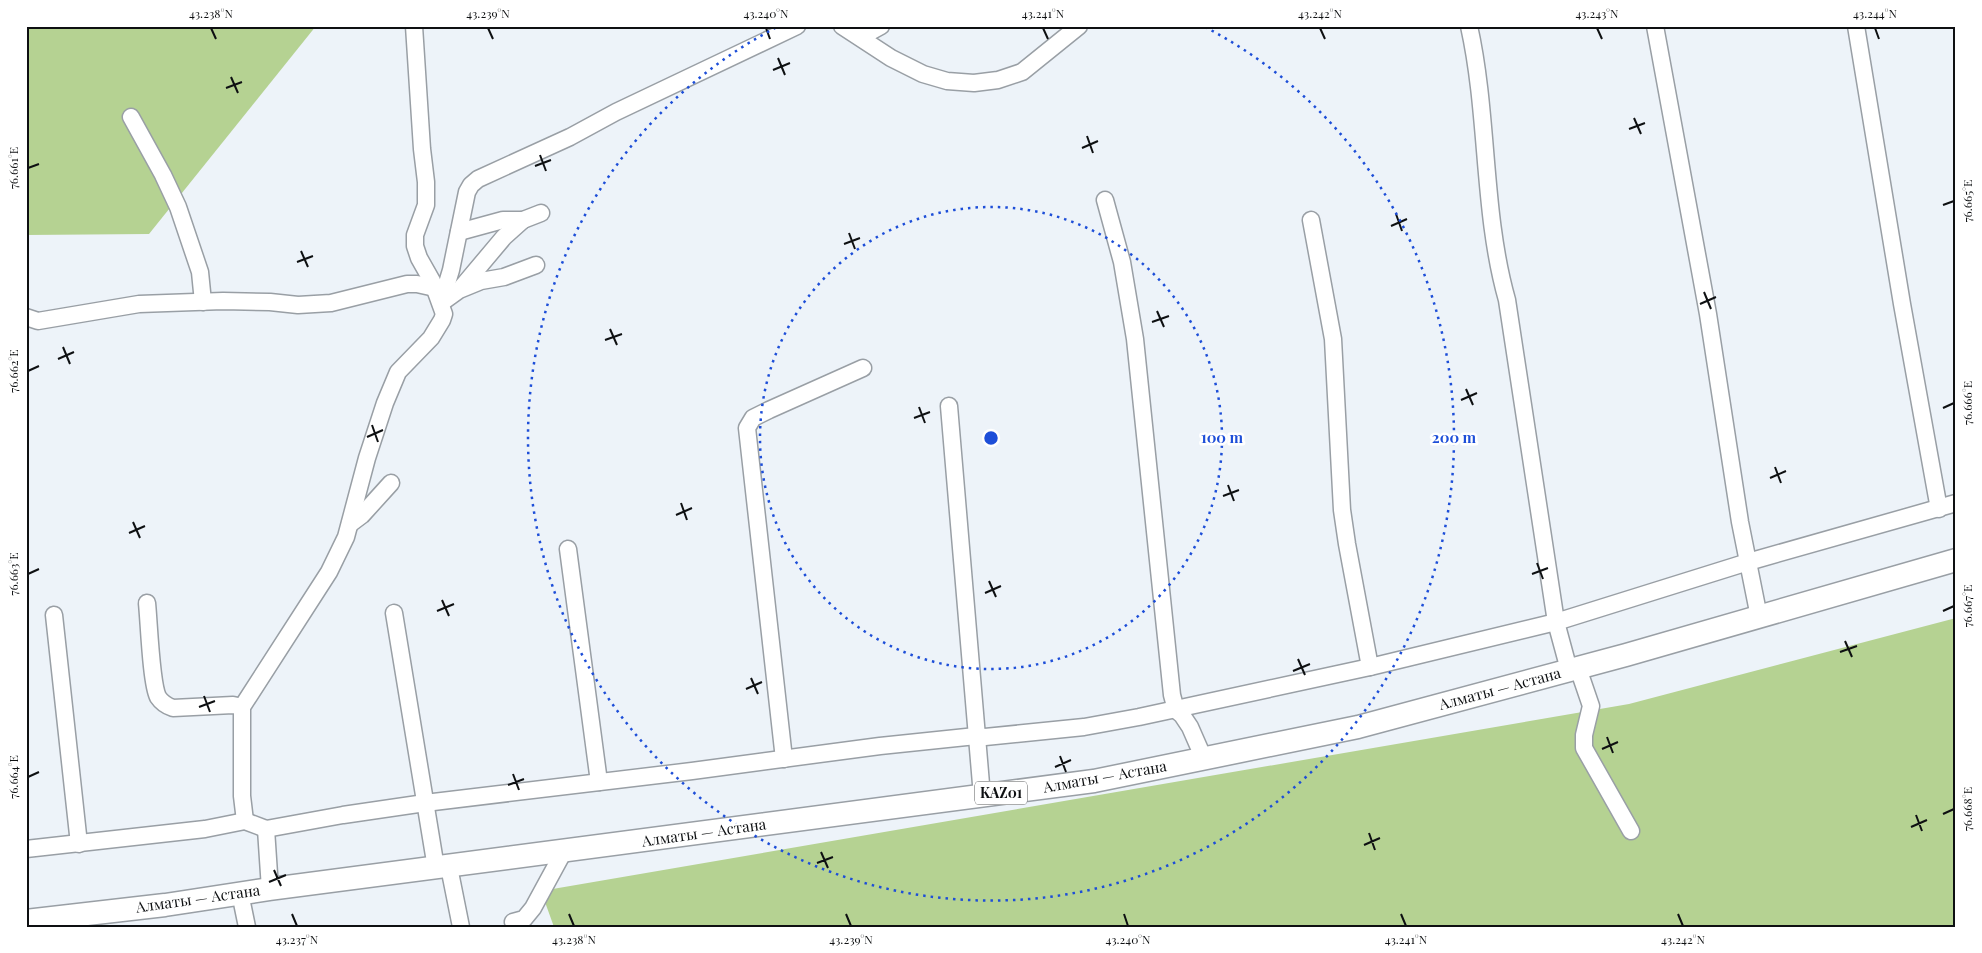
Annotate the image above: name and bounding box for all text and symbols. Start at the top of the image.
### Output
text: 43.238°N [189,5,234,21]
text: 43.239°N [466,5,510,21]
text: 43.240°N [743,5,789,21]
text: 43.241°N [1022,5,1065,21]
text: 43.242°N [1298,5,1342,21]
text: 43.243°N [1575,5,1619,21]
text: 43.244°N [1853,5,1897,21]
text: 76.661°E [5,147,21,189]
text: 76.665°E [1959,180,1975,222]
text: 76.662°E [5,349,21,393]
text: 76.666°E [1959,381,1975,425]
text: 100 m [1201,427,1244,447]
text: 200 m [1432,427,1477,447]
centre of rings [982,429,1000,447]
text: 76.663°E [5,553,21,595]
text: 76.667°E [1959,585,1975,627]
street label: Алматы — Астана [1436,662,1563,714]
text: 76.664°E [5,755,21,799]
street label: Алматы — Астана [1040,755,1169,797]
road number: KАZ01 [975,781,1027,804]
text: 76.668°E [1959,787,1975,831]
street label: Алматы — Астана [640,813,768,851]
street label: Алматы — Астана [134,879,262,917]
text: 43.237°N [276,931,319,947]
text: 43.238°N [552,931,597,947]
text: 43.239°N [829,931,873,947]
text: 43.240°N [1105,931,1151,947]
text: 43.241°N [1385,931,1428,947]
text: 43.242°N [1661,931,1705,947]

